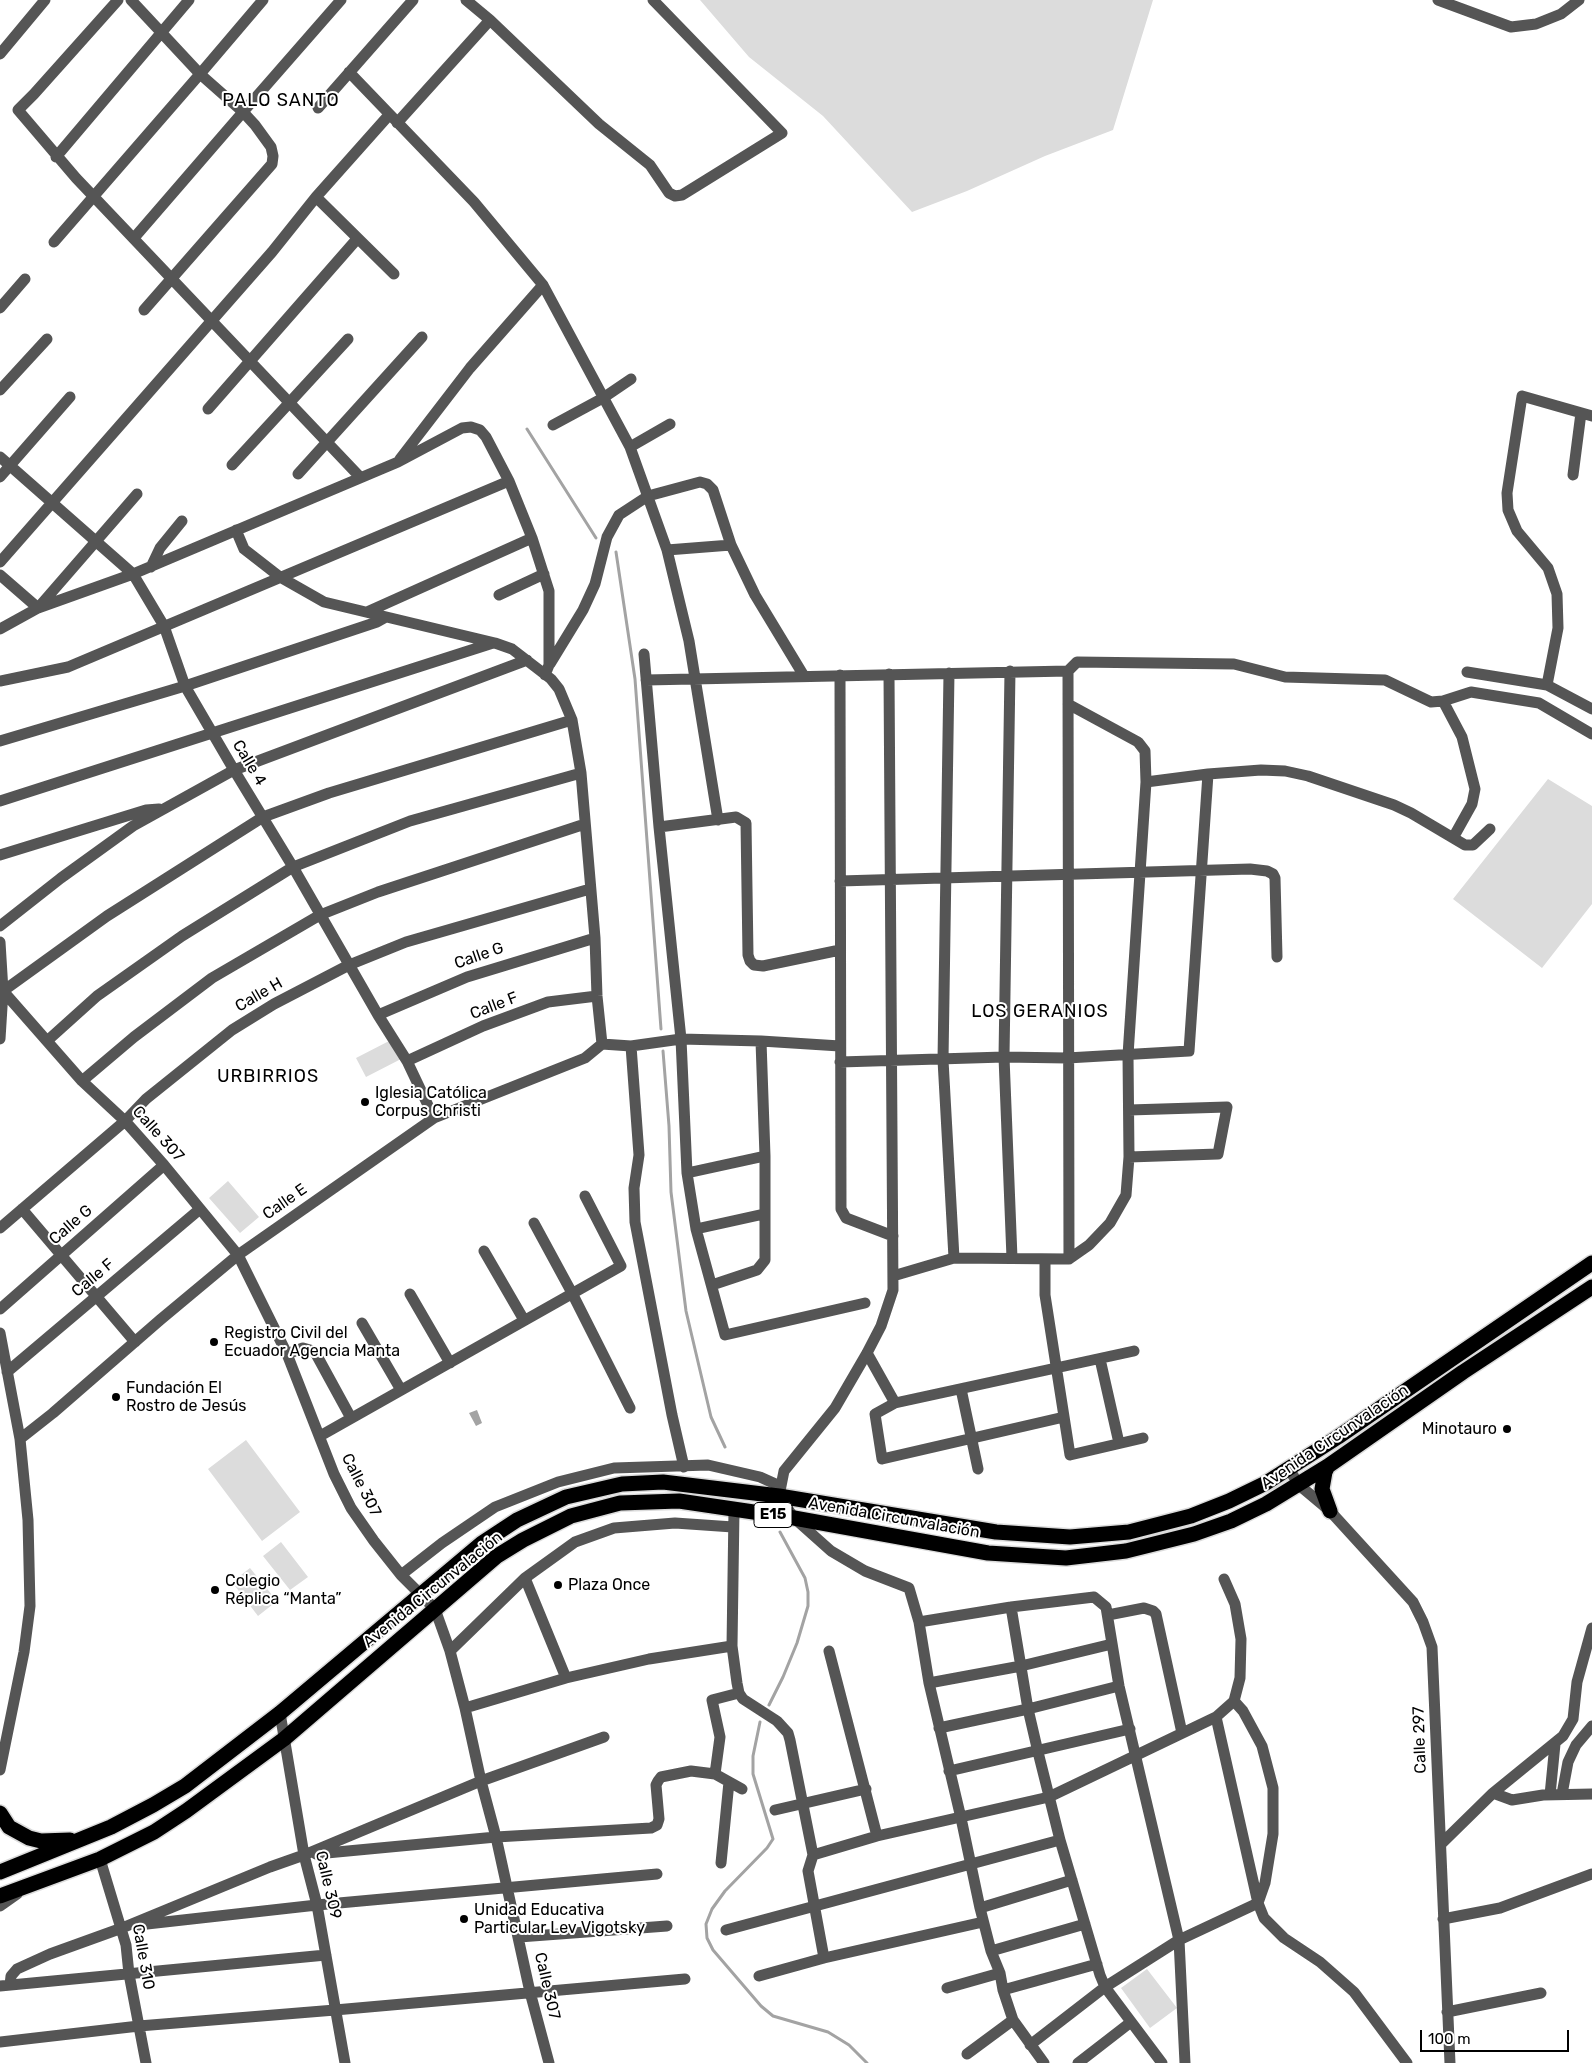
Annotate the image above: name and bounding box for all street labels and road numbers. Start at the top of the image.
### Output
street label: Calle 4 [228,737,270,789]
street label: Calle G [452,939,506,973]
street label: Calle H [232,974,286,1016]
street label: Calle F [467,988,521,1024]
street label: Calle 307 [128,1102,188,1166]
street label: Calle E [259,1180,311,1224]
street label: Calle G [45,1201,97,1249]
street label: Calle F [68,1255,118,1301]
street label: Avenida Circunvalación [1258,1380,1412,1494]
street label: Calle 307 [337,1450,385,1520]
street label: Avenida Circunvalación [807,1493,981,1543]
road number: E15 [754,1502,792,1528]
street label: Avenida Circunvalación [359,1528,507,1652]
street label: Calle 297 [1409,1706,1431,1774]
street label: Calle 309 [311,1849,345,1921]
street label: Calle 310 [128,1923,158,1991]
street label: Calle 307 [530,1951,564,2021]

